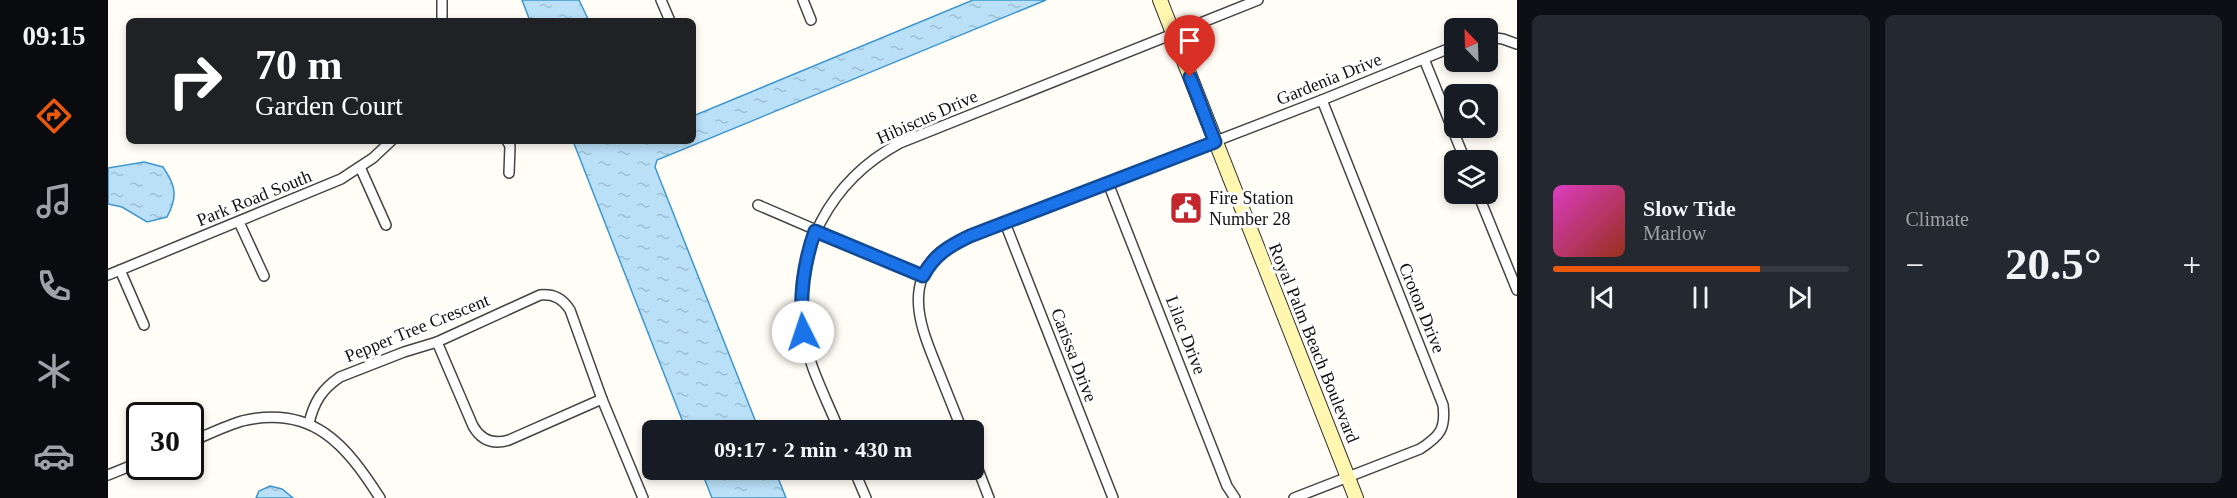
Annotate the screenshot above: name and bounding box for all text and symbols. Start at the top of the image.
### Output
pin [1164,15,1215,77]
north arrow [1444,18,1498,72]
map controls [1444,18,1498,204]
text: 09:15 [23,21,86,51]
icon: arrive [1173,24,1206,57]
icon: right [156,42,234,120]
text: 70 m [255,42,343,88]
street label: Gardenia Drive [1274,49,1384,109]
button: search [1444,84,1498,138]
street label: Hibiscus Drive [873,86,981,148]
text: Garden Court [255,91,403,121]
icon: directions [33,95,75,137]
button: layers [1444,150,1498,204]
street label: Park Road South [194,166,314,230]
icon: music [33,180,75,222]
place label: Fire Station Number 28 [1209,188,1294,229]
public building icon: Fire Station Number 28 [1168,190,1204,226]
text: Slow Tide [1643,196,1736,221]
text: Climate [1906,208,1969,230]
text: Marlow [1643,222,1706,244]
text: 20.5° [2005,239,2102,289]
street label: Royal Palm Beach Boulevard [1265,240,1363,446]
text: − [1906,247,1924,283]
text: + [2182,247,2201,283]
street label: Croton Drive [1395,260,1449,356]
icon: phone [33,265,75,307]
icon: previous [1586,281,1619,314]
icon: pause [1684,281,1717,314]
icon: next [1783,281,1816,314]
street label: Pepper Tree Crescent [342,290,492,366]
street label: Lilac Drive [1162,293,1210,377]
position arrow [771,300,835,364]
street label: Carissa Drive [1047,305,1101,405]
icon: climate [33,350,75,392]
speed limit sign: 30 [126,402,204,480]
icon: car [33,435,75,477]
text: 09:17 · 2 min · 430 m [714,437,912,462]

